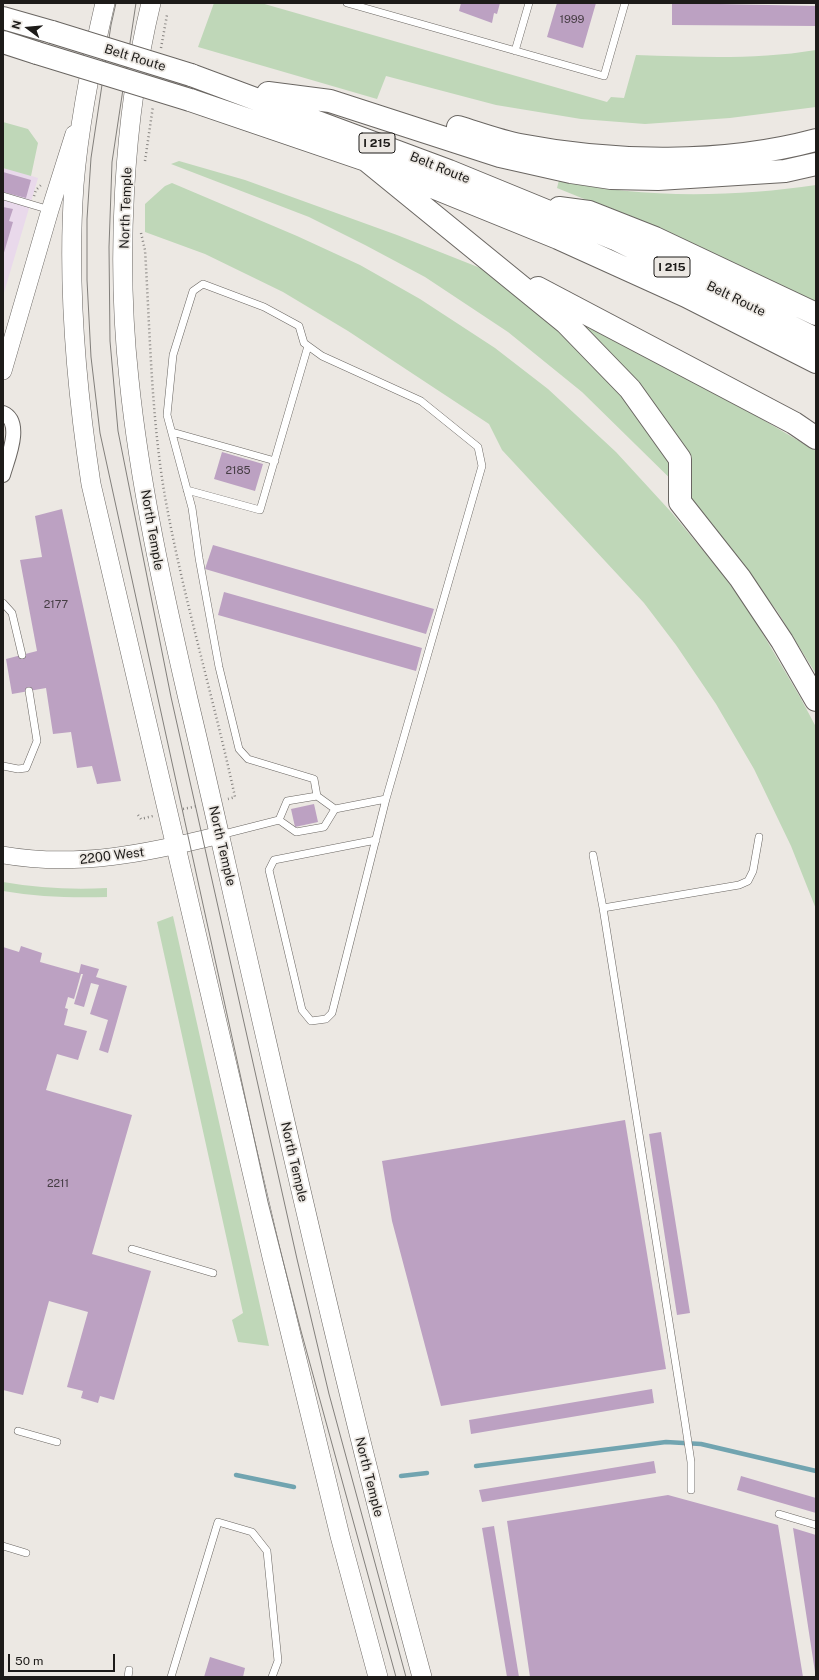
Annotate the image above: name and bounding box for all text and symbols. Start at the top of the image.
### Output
north arrow [8,8,48,48]
house number: 1999 [560,13,584,27]
text: N [10,19,23,30]
street label: Belt Route [102,41,168,75]
road number: I 215 [359,133,395,153]
street label: Belt Route [408,149,472,187]
street label: North Temple [117,167,135,249]
road number: I 215 [654,257,690,277]
street label: Belt Route [704,278,768,320]
house number: 2185 [225,464,251,478]
street label: North Temple [137,488,167,572]
house number: 2177 [44,598,68,612]
street label: North Temple [205,804,239,888]
street label: 2200 West [79,844,145,868]
street label: North Temple [277,1120,311,1204]
house number: 2211 [47,1177,69,1191]
street label: North Temple [352,1435,386,1519]
scale bar [10,1646,117,1672]
text: 50 m [15,1654,43,1668]

